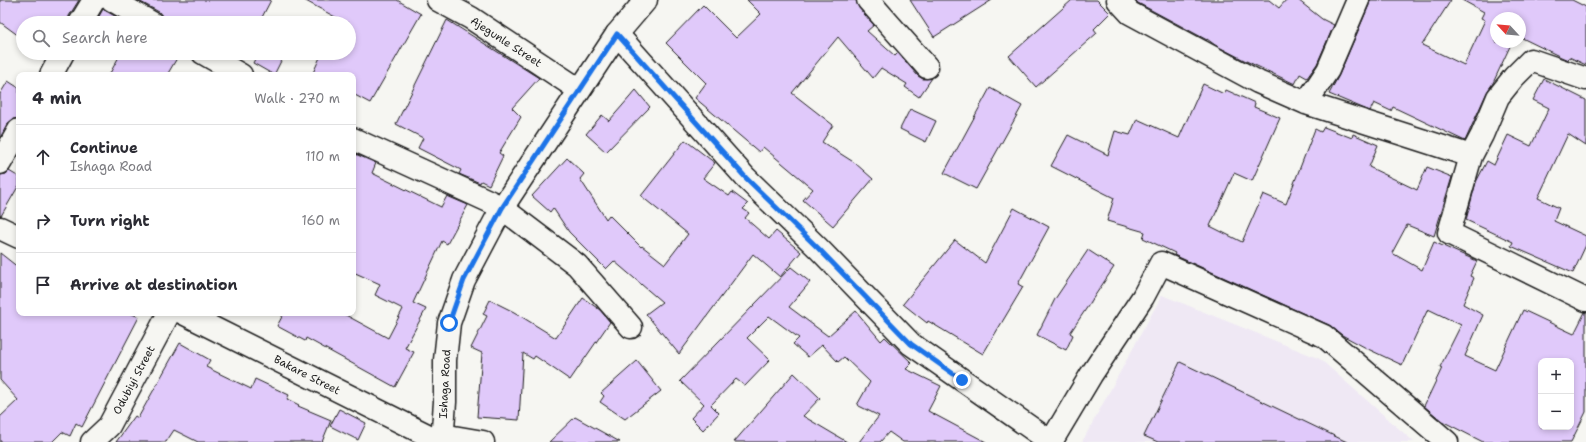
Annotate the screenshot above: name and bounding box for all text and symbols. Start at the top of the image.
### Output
north arrow [1490,12,1526,48]
street label: Ajegunle Street [467,13,545,71]
search box [16,16,356,60]
icon: search [30,27,52,49]
text: Search here [62,28,148,48]
text: 4 min [32,87,82,109]
text: Walk · 270 m [254,90,340,107]
text: Continue [70,138,138,158]
icon: ahead [32,146,54,168]
text: 110 m [305,148,340,165]
text: Ishaga Road [70,158,152,175]
icon: right [32,210,54,232]
text: Turn right [70,211,150,231]
text: 160 m [302,212,340,229]
icon: arrive [32,274,54,296]
text: Arrive at destination [70,275,238,295]
route start [440,314,458,332]
street label: Odubiyi Street [110,343,159,417]
street label: Ishaga Road [436,349,454,419]
street label: Bakare Street [271,352,343,398]
map controls [1538,358,1574,430]
button: + [1538,358,1574,394]
route end [953,371,971,389]
button: − [1538,394,1574,430]

